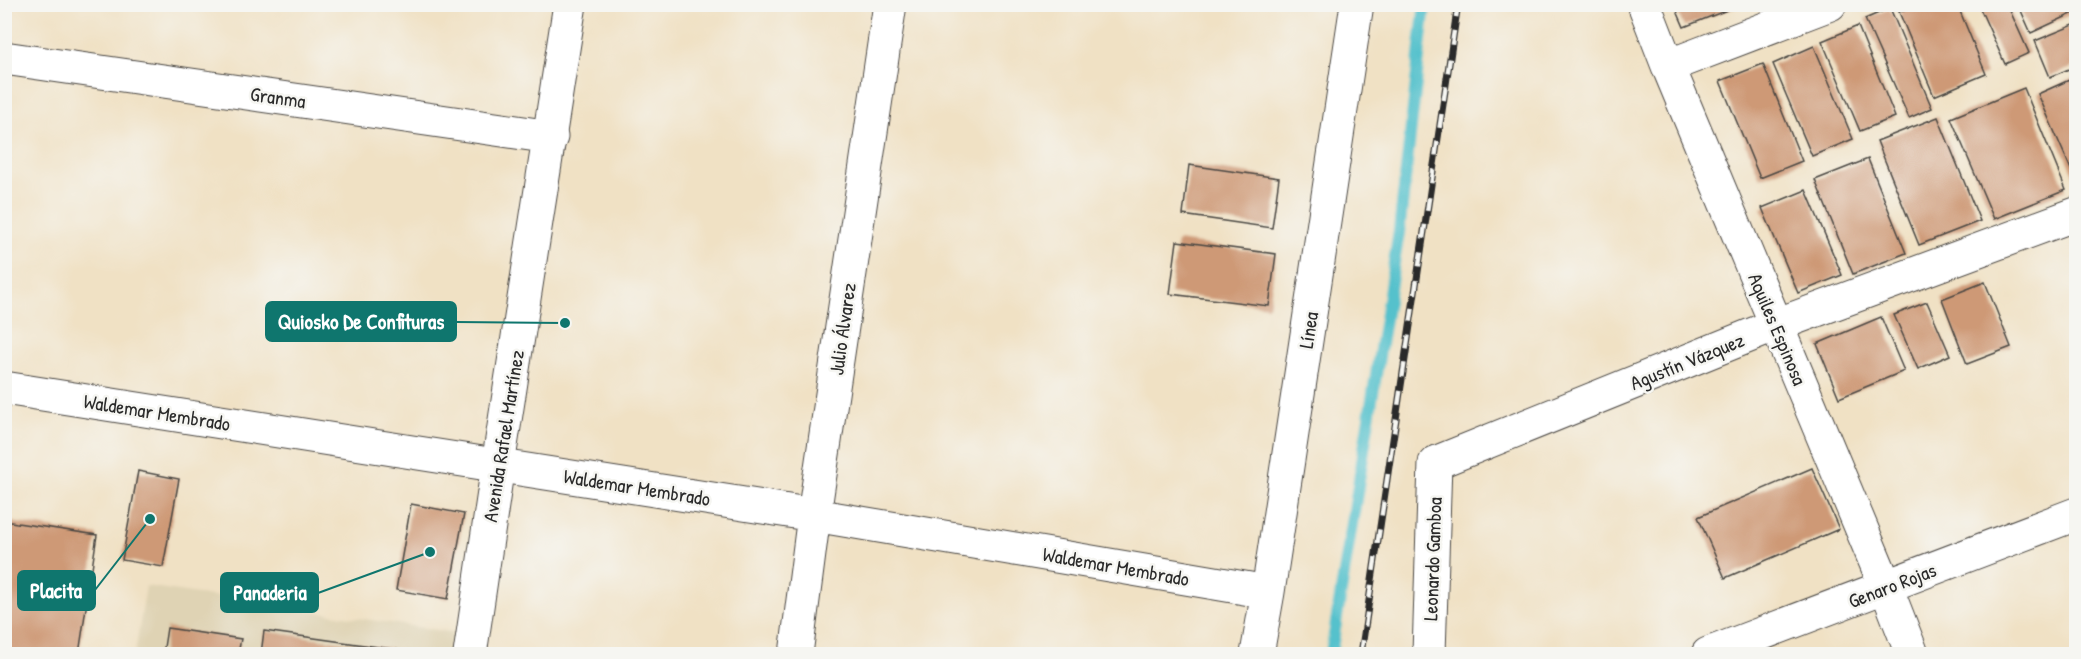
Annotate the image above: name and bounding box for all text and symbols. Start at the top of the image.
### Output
street label: Granma [249,80,308,114]
street label: Aquiles Espinosa [1742,269,1814,389]
street label: Julio Álvarez [822,281,862,377]
callout: Quiosko De Confituras [266,302,456,341]
text: Quiosko De Confituras [278,307,444,336]
street label: Línea [1292,310,1324,350]
street label: Agustín Vázquez [1626,326,1748,396]
street label: Avenida Rafael Martínez [476,348,530,524]
street label: Waldemar Membrado [82,387,232,437]
street label: Waldemar Membrado [562,462,712,512]
street label: Leonardo Gamboa [1416,497,1448,621]
street label: Waldemar Membrado [1041,540,1191,592]
street label: Genaro Rojas [1844,556,1940,614]
callout: Placita [18,571,95,610]
callout: Panaderia [221,573,318,612]
text: Placita [30,576,83,605]
text: Panaderia [233,578,308,607]

